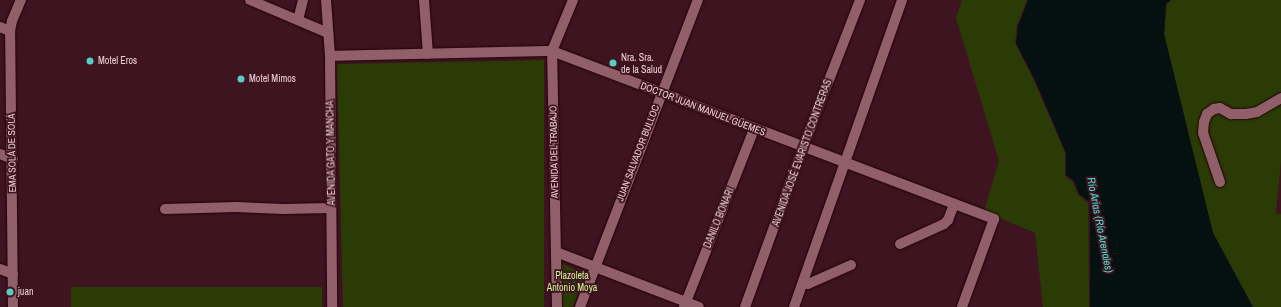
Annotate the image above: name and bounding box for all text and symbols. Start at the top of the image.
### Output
place label: Nra. Sra. de la Salud [621,51,662,74]
place label: Motel Eros [98,55,137,67]
marker: Motel Eros [85,56,95,66]
marker: Nra. Sra. de la Salud [608,58,618,68]
place label: Motel Mimos [249,73,296,85]
marker: Motel Mimos [236,74,246,84]
street label: AVENIDA JOSÉ EVARISTO CONTRERAS [770,78,834,228]
street label: DOCTOR JUAN MANUEL GÜEMES [639,80,767,138]
street label: AVENIDA GATO Y MANCHA [324,100,338,206]
street label: JUAN SALVADOR BULLOC [614,103,662,203]
street label: AVENIDA DEL TRABAJO [547,105,561,199]
street label: EMA SOLÁ DE SOLÁ [5,113,19,193]
water label: Río Arias (Río Arenales) [1084,176,1116,274]
street label: DANILO BONARI [701,186,737,250]
park label: Plazoleta Antonio Moya [547,269,597,292]
place label: juan [18,286,33,298]
marker: juan [5,287,15,297]

